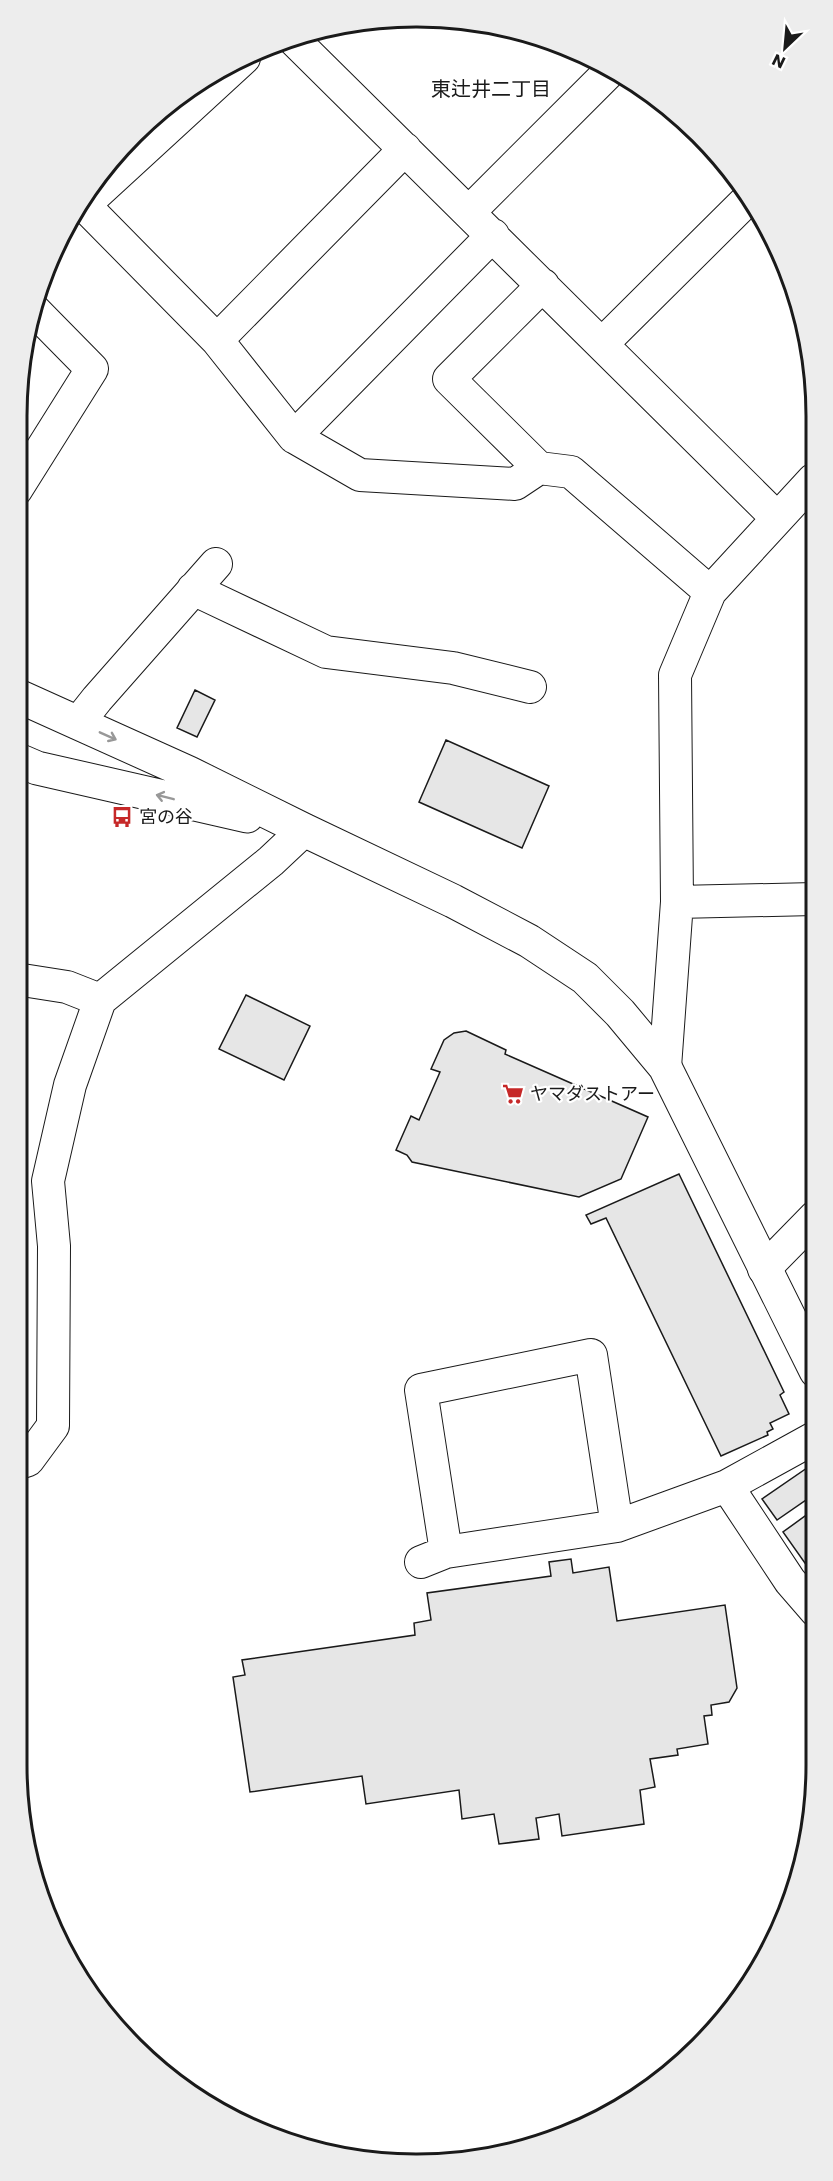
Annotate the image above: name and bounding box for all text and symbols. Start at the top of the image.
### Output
north arrow [755,18,815,78]
text: N [768,48,789,74]
district label: 東辻井二丁目 [431,75,551,103]
one-way arrow [99,731,117,743]
one-way arrow [156,790,175,802]
place label: 宮の谷 [139,804,193,829]
bus stop icon: 宮の谷 [110,805,134,829]
place label: ヤマダストアー [530,1081,655,1106]
supermarket icon: ヤマダストアー [501,1082,525,1106]

